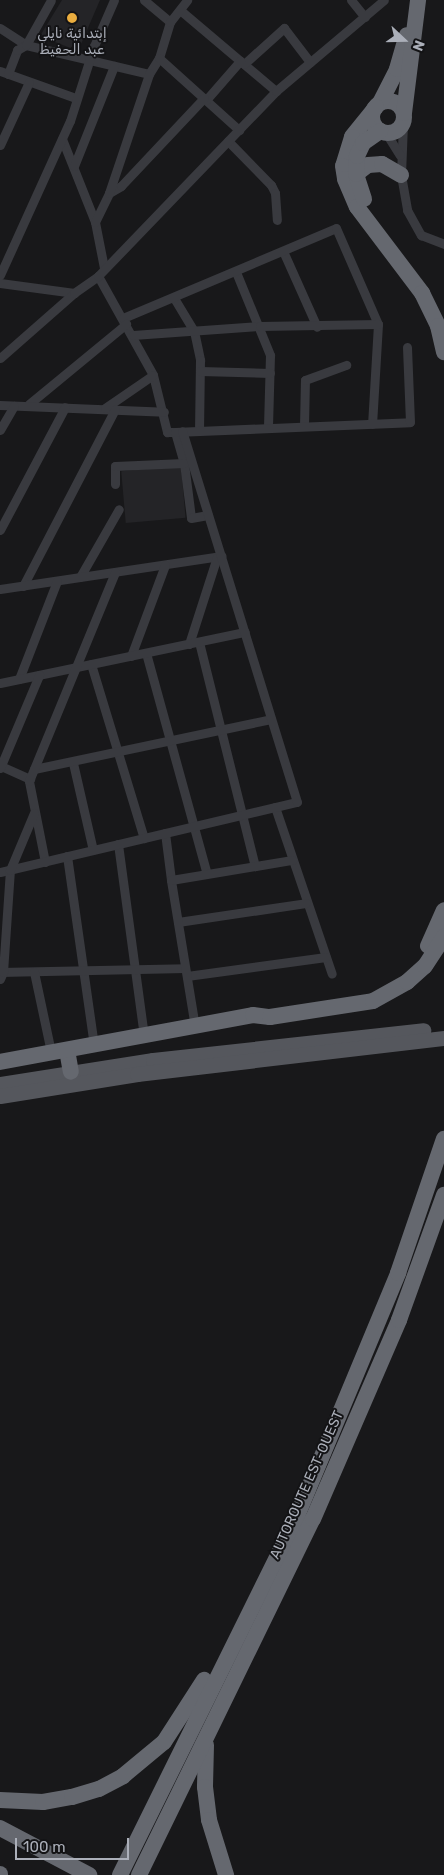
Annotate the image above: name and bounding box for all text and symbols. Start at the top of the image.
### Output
marker: إبتدائية نايلي عبد الحفيظ [66,12,78,24]
north arrow [379,15,429,65]
place label: إبتدائية نايلي عبد الحفيظ [37,26,107,58]
text: N [409,38,428,53]
street label: AUTOROUTE EST-OUEST [267,1408,347,1562]
scale bar [18,1828,131,1860]
text: 100 m [23,1838,65,1856]

